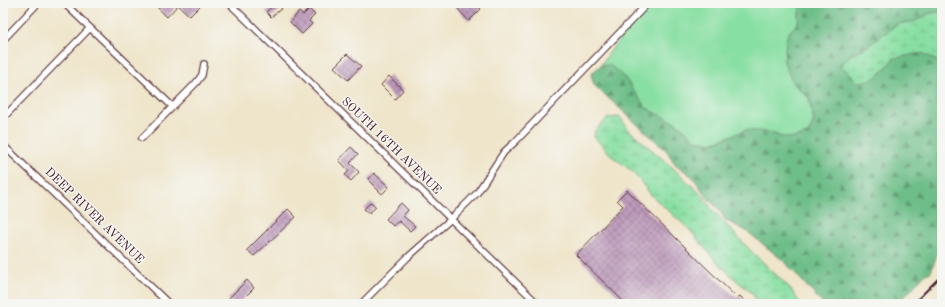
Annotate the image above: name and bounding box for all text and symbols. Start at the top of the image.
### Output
street label: SOUTH 16TH AVENUE [339,95,443,197]
street label: DEEP RIVER AVENUE [42,166,146,266]

